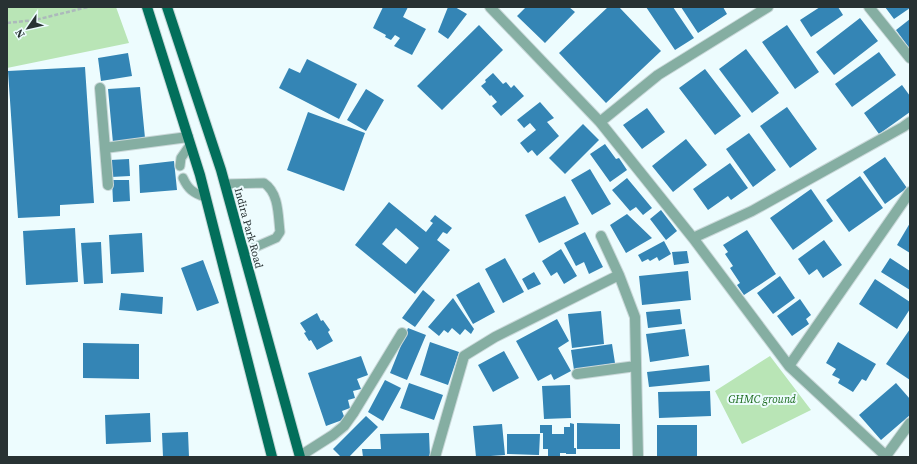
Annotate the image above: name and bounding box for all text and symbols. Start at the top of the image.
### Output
north arrow [8,8,48,48]
text: N [12,26,29,41]
street label: Indira Park Road [231,186,267,271]
park label: GHMC ground [728,392,796,407]

